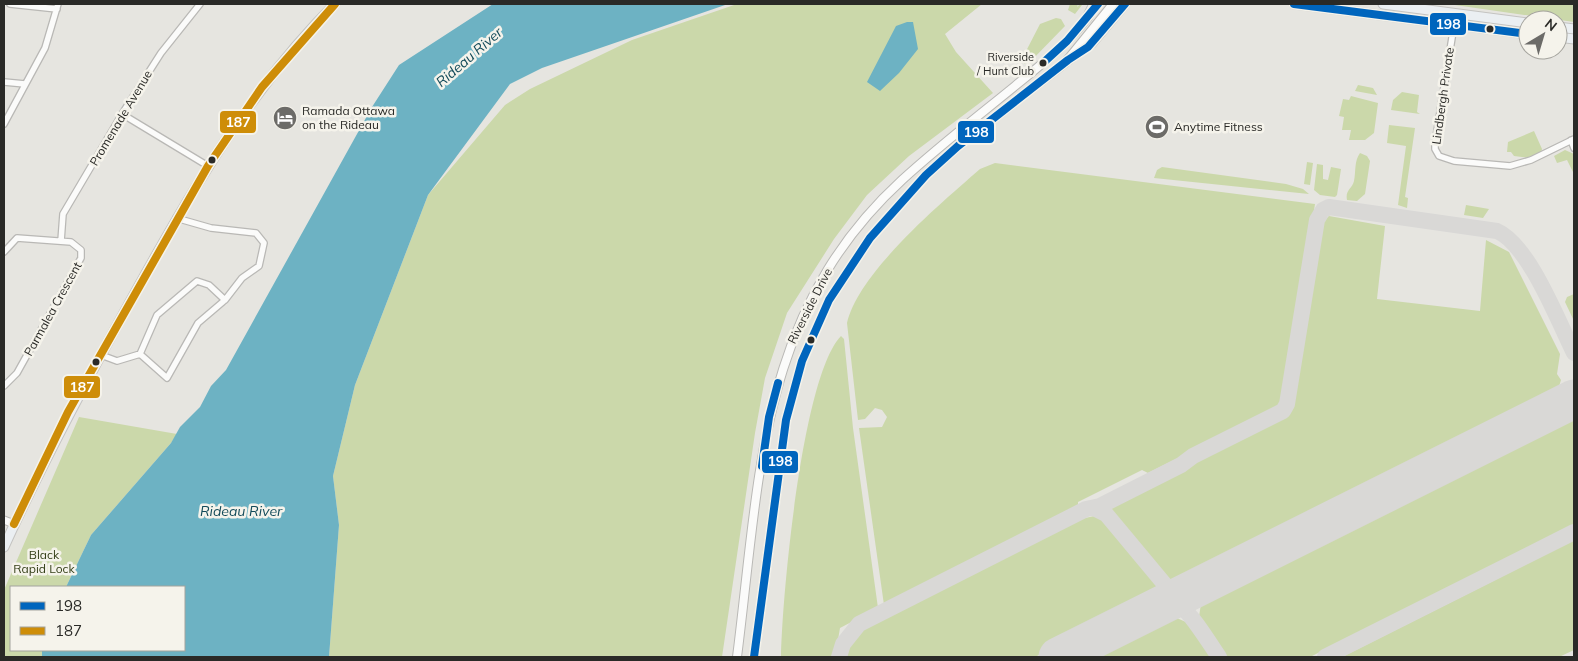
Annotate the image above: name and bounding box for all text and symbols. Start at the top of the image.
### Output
north arrow [1518,10,1568,60]
line badge: 198 [1429,12,1467,36]
text: N [1541,14,1561,35]
text: 198 [1435,15,1461,33]
water label: Rideau River [432,23,507,91]
unlabelled marker [1485,24,1495,34]
street label: Lindbergh Private [1428,46,1457,146]
place label: Riverside / Hunt Club [976,50,1034,78]
marker: Riverside / Hunt Club [1038,58,1048,68]
street label: Promenade Avenue [86,67,155,168]
place label: Ramada Ottawa on the Rideau [302,103,395,132]
hotel icon: Ramada Ottawa on the Rideau [272,105,298,131]
line badge: 187 [219,110,257,134]
text: 187 [225,113,251,131]
sports icon: Anytime Fitness [1144,114,1170,140]
place label: Anytime Fitness [1174,119,1263,134]
line badge: 198 [957,120,995,144]
text: 198 [963,123,989,141]
unlabelled marker [207,155,217,165]
street label: Parmalea Crescent [21,259,85,358]
street label: Riverside Drive [784,265,835,346]
unlabelled marker [806,335,816,345]
unlabelled marker [91,357,101,367]
line badge: 187 [63,375,101,399]
text: 187 [69,378,95,396]
line badge: 198 [761,450,799,474]
text: 198 [767,452,793,470]
water label: Rideau River [200,502,283,520]
park label: Black Rapid Lock [13,547,75,576]
legend [10,586,185,651]
text: 198 [55,596,82,615]
text: 187 [55,621,82,640]

